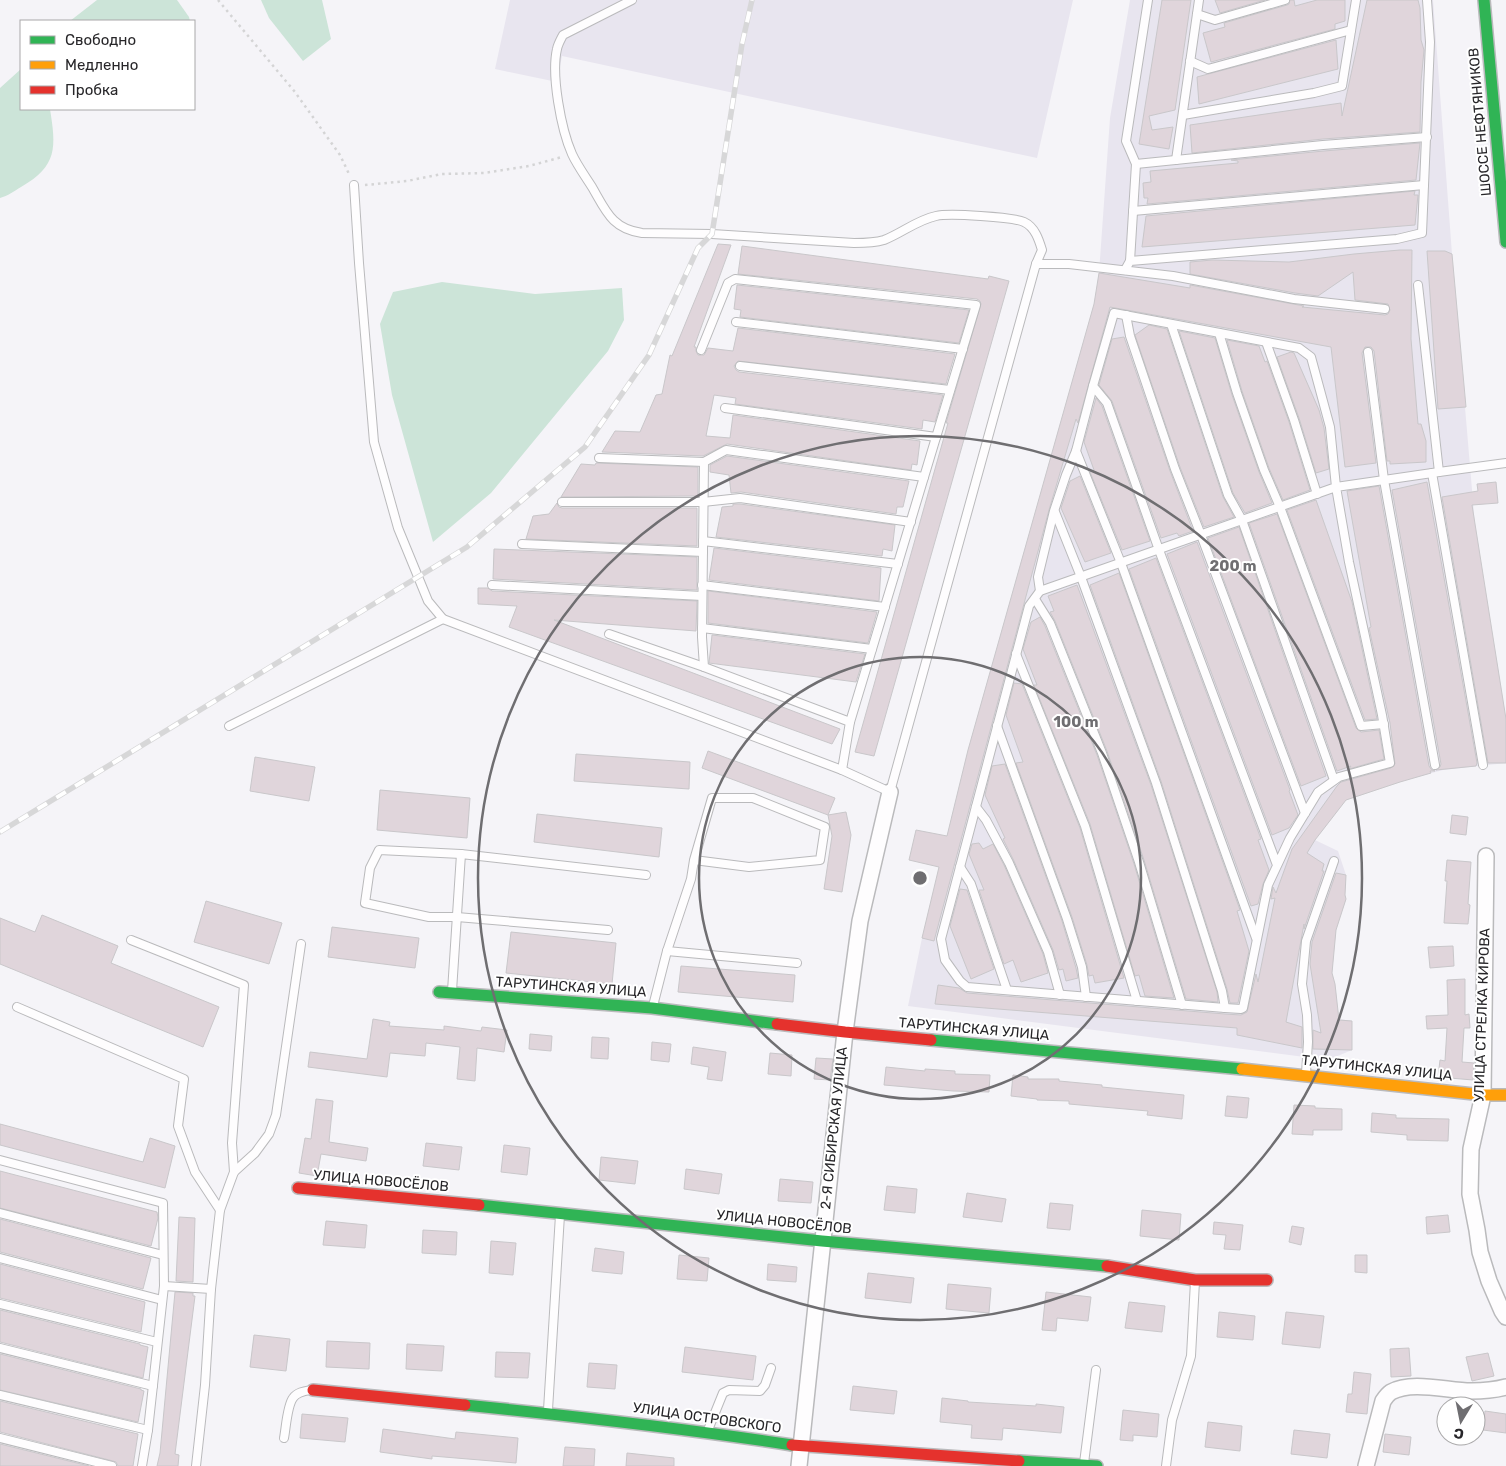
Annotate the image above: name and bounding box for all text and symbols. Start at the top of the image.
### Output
legend [20,20,195,110]
text: Свободно [65,31,136,49]
street label: ШОССЕ НЕФТЯНИКОВ [1465,47,1495,197]
text: Медленно [65,56,138,74]
text: Пробка [65,81,118,99]
text: 200 m [1209,557,1257,575]
text: 100 m [1054,713,1098,731]
centre of rings [911,869,929,887]
street label: УЛИЦА СТРЕЛКА КИРОВА [1470,927,1494,1102]
street label: ТАРУТИНСКАЯ УЛИЦА [495,973,648,1001]
street label: ТАРУТИНСКАЯ УЛИЦА [898,1014,1051,1044]
street label: 2-Я СИБИРСКАЯ УЛИЦА [817,1045,851,1210]
street label: ТАРУТИНСКАЯ УЛИЦА [1301,1052,1454,1084]
street label: УЛИЦА НОВОСЁЛОВ [313,1166,450,1195]
street label: УЛИЦА НОВОСЁЛОВ [715,1205,853,1238]
north arrow [1436,1396,1486,1446]
street label: УЛИЦА ОСТРОВСКОГО [632,1399,782,1437]
text: С [1452,1424,1465,1443]

